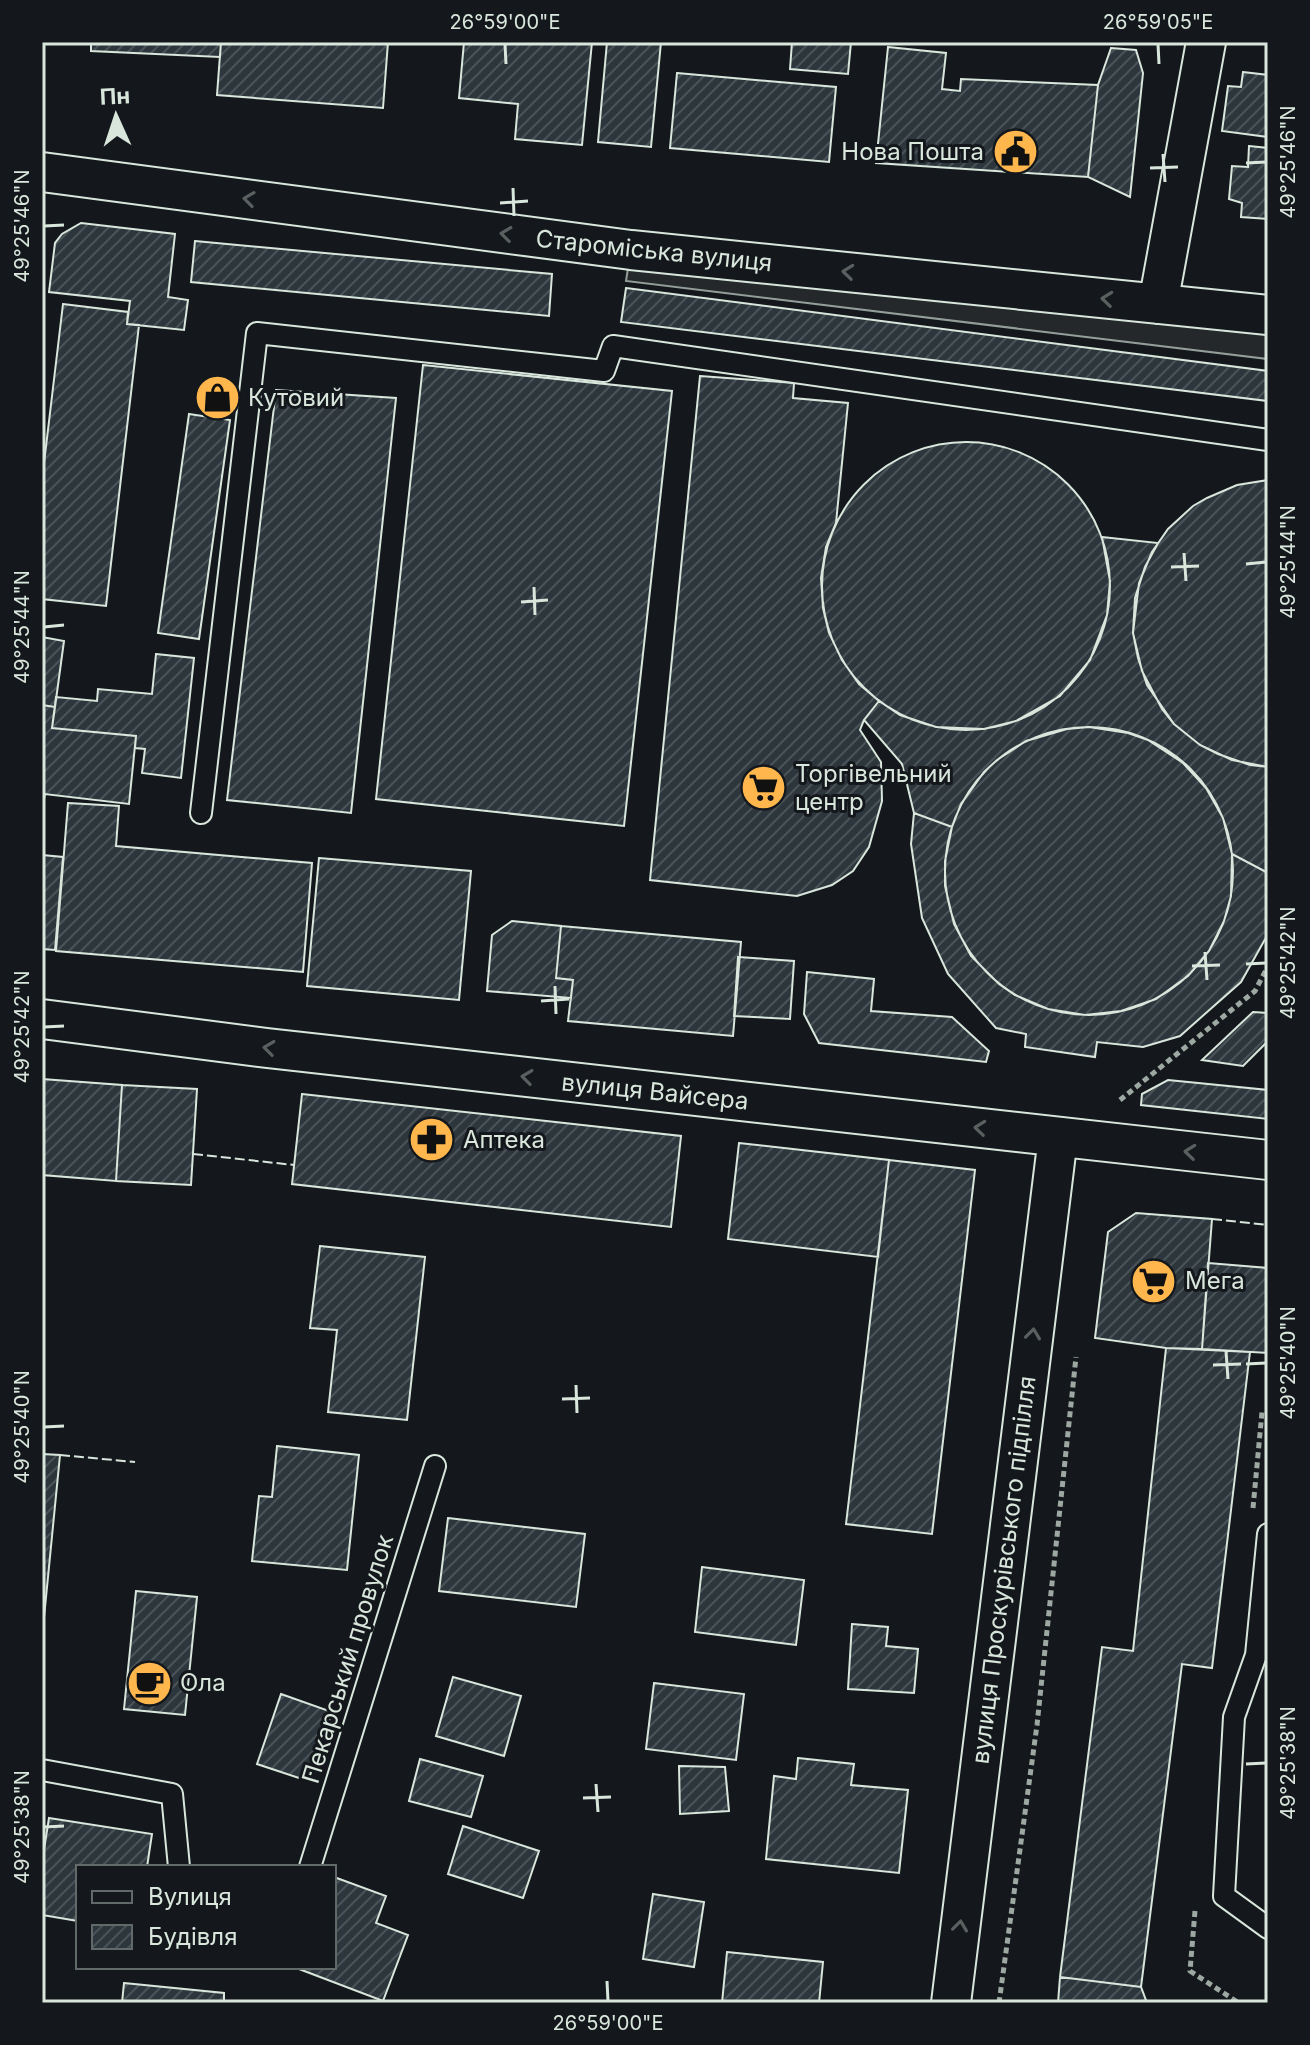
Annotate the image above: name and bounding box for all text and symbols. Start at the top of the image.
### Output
text: 26°59'00"E [450,10,560,34]
text: 26°59'05"E [1103,10,1213,34]
north arrow [76,76,156,156]
text: Пн [99,82,131,110]
text: 49°25'46"N [1276,105,1300,219]
public building icon: Нова Пошта [991,128,1039,176]
place label: Нова Пошта [841,137,984,166]
text: 49°25'46"N [10,169,34,283]
one-way arrow [242,191,255,208]
street label: Староміська вулиця [534,224,774,277]
one-way arrow [499,226,513,243]
one-way arrow [841,264,854,281]
one-way arrow [1100,290,1113,307]
shop icon: Кутовий [193,374,241,422]
place label: Кутовий [248,383,344,412]
text: 49°25'44"N [1276,505,1300,619]
text: 49°25'44"N [10,570,34,684]
place label: Торгівельний центр [795,759,952,816]
supermarket icon: Торгівельний центр [740,764,788,812]
text: 49°25'42"N [1276,906,1300,1020]
text: 49°25'42"N [10,970,34,1084]
one-way arrow [262,1039,275,1056]
street label: вулиця Вайсера [560,1067,750,1116]
one-way arrow [520,1069,533,1086]
pharmacy icon: Аптека [408,1116,456,1164]
one-way arrow [973,1120,986,1137]
place label: Аптека [463,1125,545,1154]
one-way arrow [1184,1143,1197,1160]
supermarket icon: Мега [1130,1257,1178,1305]
place label: Мега [1185,1266,1245,1295]
text: 49°25'40"N [1276,1306,1300,1420]
one-way arrow [1024,1327,1041,1341]
text: 49°25'40"N [10,1370,34,1484]
street label: вулиця Проскурівського підпілля [965,1374,1042,1766]
street label: Пекарський провулок [296,1531,399,1787]
cafe icon: Ола [125,1659,173,1707]
place label: Ола [180,1668,226,1697]
text: 49°25'38"N [1276,1706,1300,1820]
text: 49°25'38"N [10,1770,34,1884]
legend [76,1865,336,1969]
text: Вулиця [148,1882,232,1911]
one-way arrow [952,1919,969,1932]
text: Будівля [148,1922,237,1951]
text: 26°59'00"E [553,2011,663,2035]

